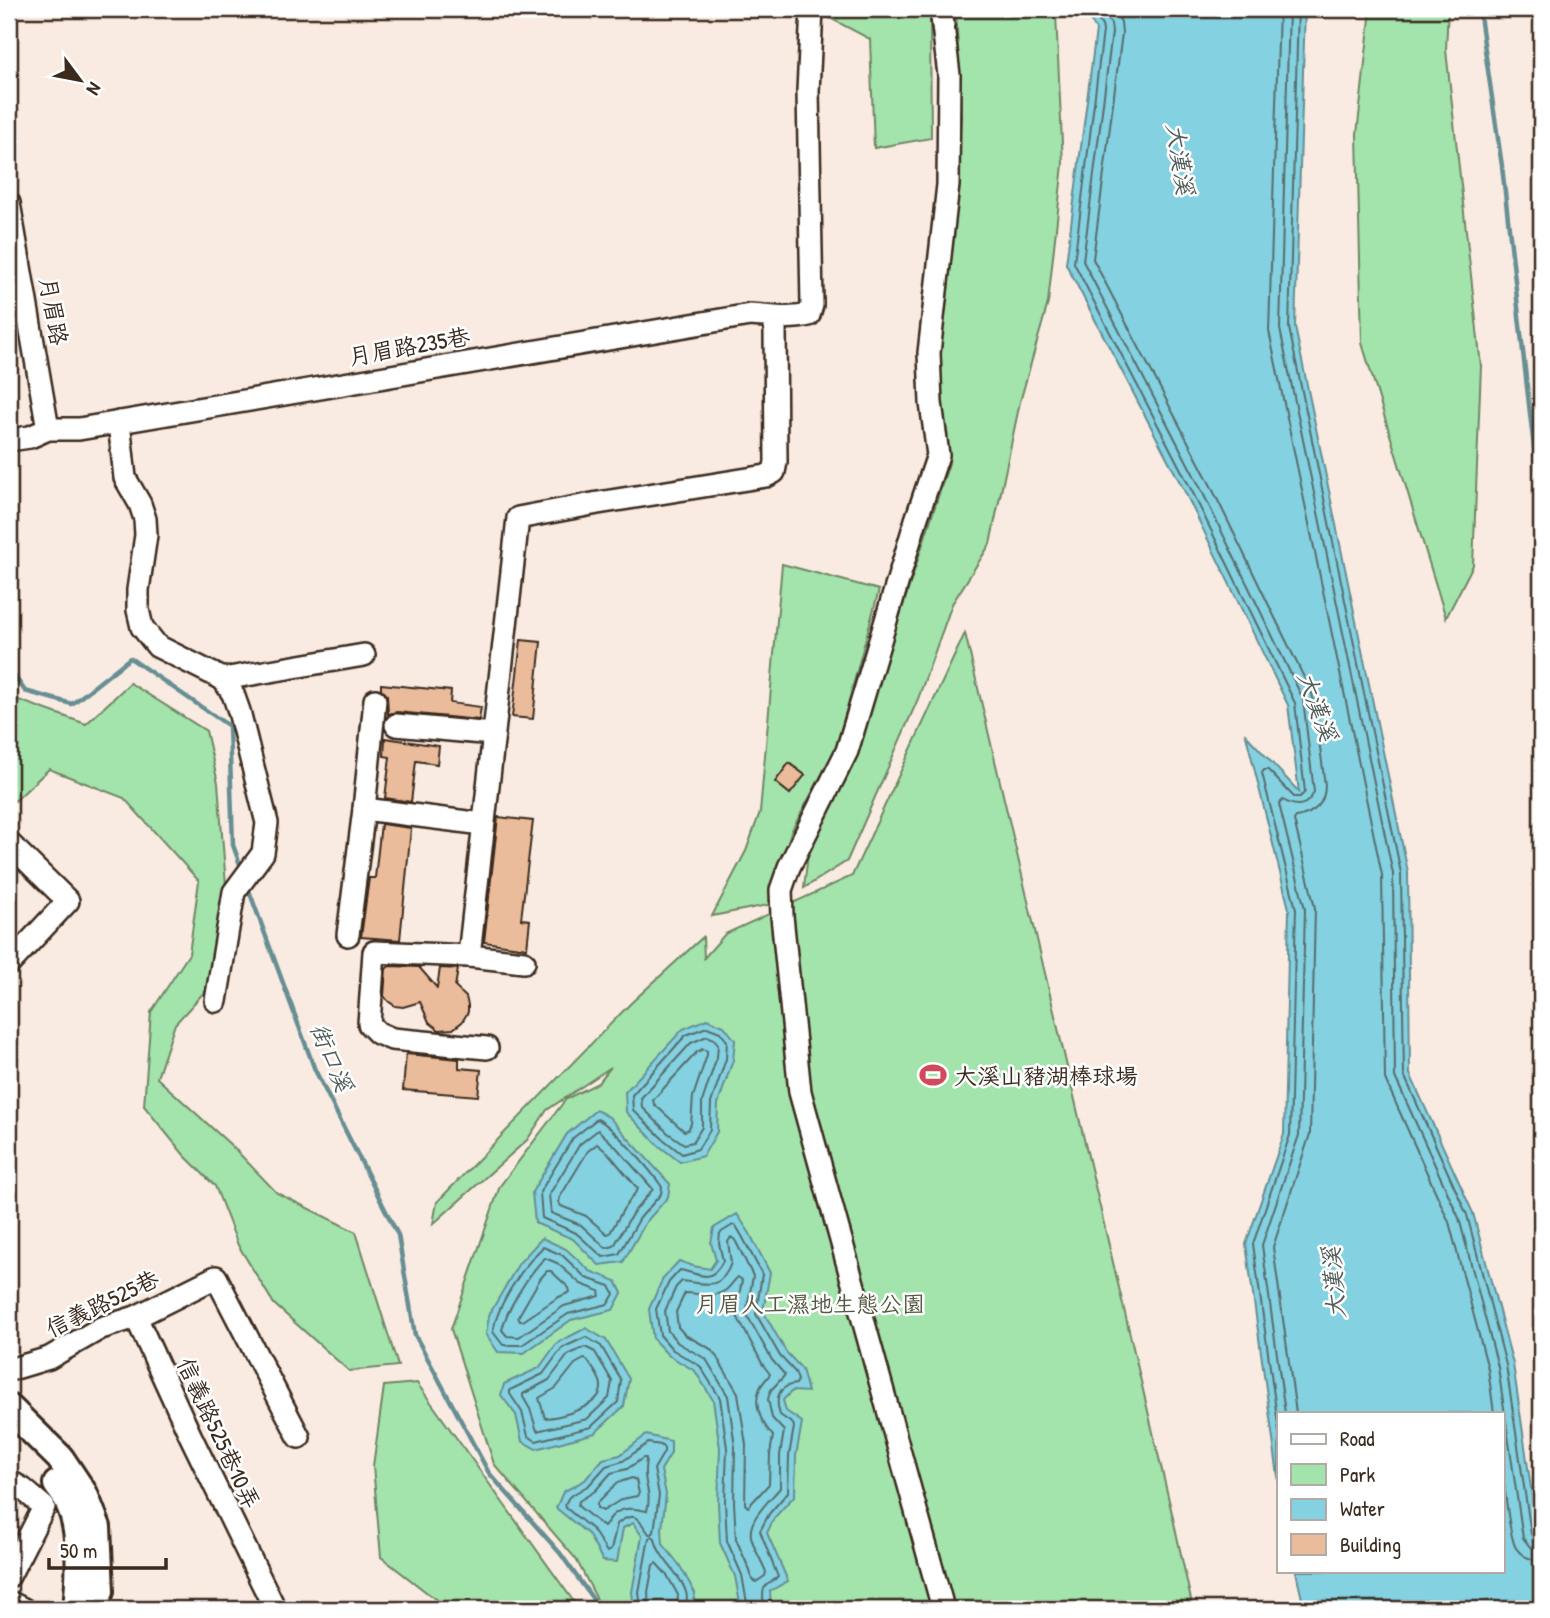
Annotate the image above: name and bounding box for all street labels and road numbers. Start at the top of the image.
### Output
street label: 月眉路 [33,274,75,348]
street label: 月眉路235巷 [346,320,473,372]
street label: 信義路525巷 [40,1262,165,1344]
street label: 信義路525巷10弄 [170,1352,268,1514]

